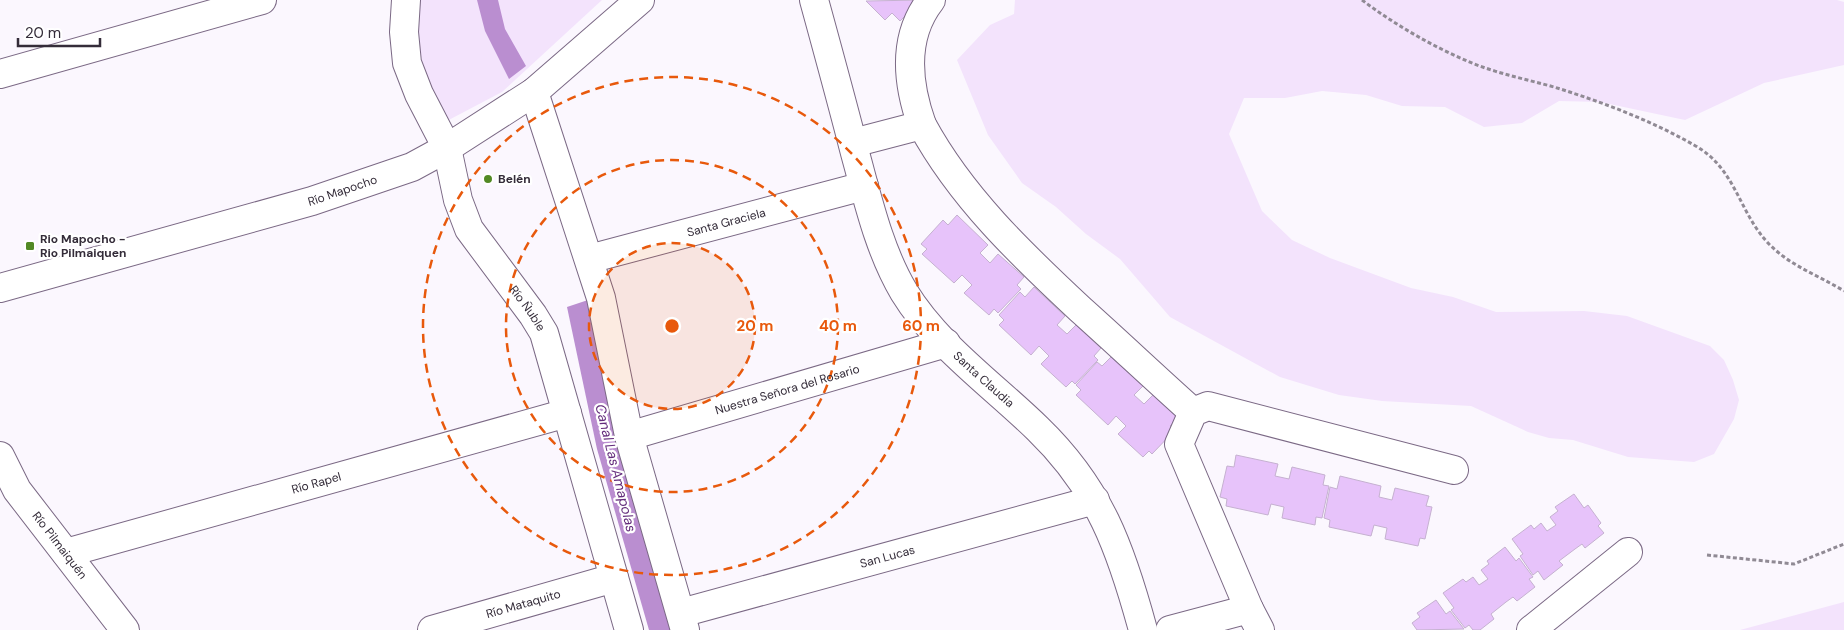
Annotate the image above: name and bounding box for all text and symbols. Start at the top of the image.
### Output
scale bar [18,15,100,47]
text: 20 m [25,23,61,43]
street label: Río Mapocho [306,171,379,210]
place label: Belén [498,171,531,187]
marker: Belén [482,173,494,185]
street label: Santa Graciela [685,204,767,241]
place label: Rio Mapocho - Rio Pilmaiquen [40,231,126,261]
marker: Rio Mapocho - Rio Pilmaiquen [24,240,36,252]
street label: Río Ñuble [506,282,549,334]
text: 20 m [737,316,773,336]
text: 40 m [819,316,857,336]
text: 60 m [902,316,940,336]
centre of rings [663,317,681,335]
street label: Santa Claudia [950,348,1017,411]
street label: Nuestra Señora del Rosario [713,361,861,418]
water label: Canal Las Amapolas [591,402,641,534]
street label: Río Rapel [290,469,343,498]
street label: Río Pilmaiquén [29,508,91,582]
street label: San Lucas [858,542,917,572]
street label: Río Mataquito [484,586,562,622]

